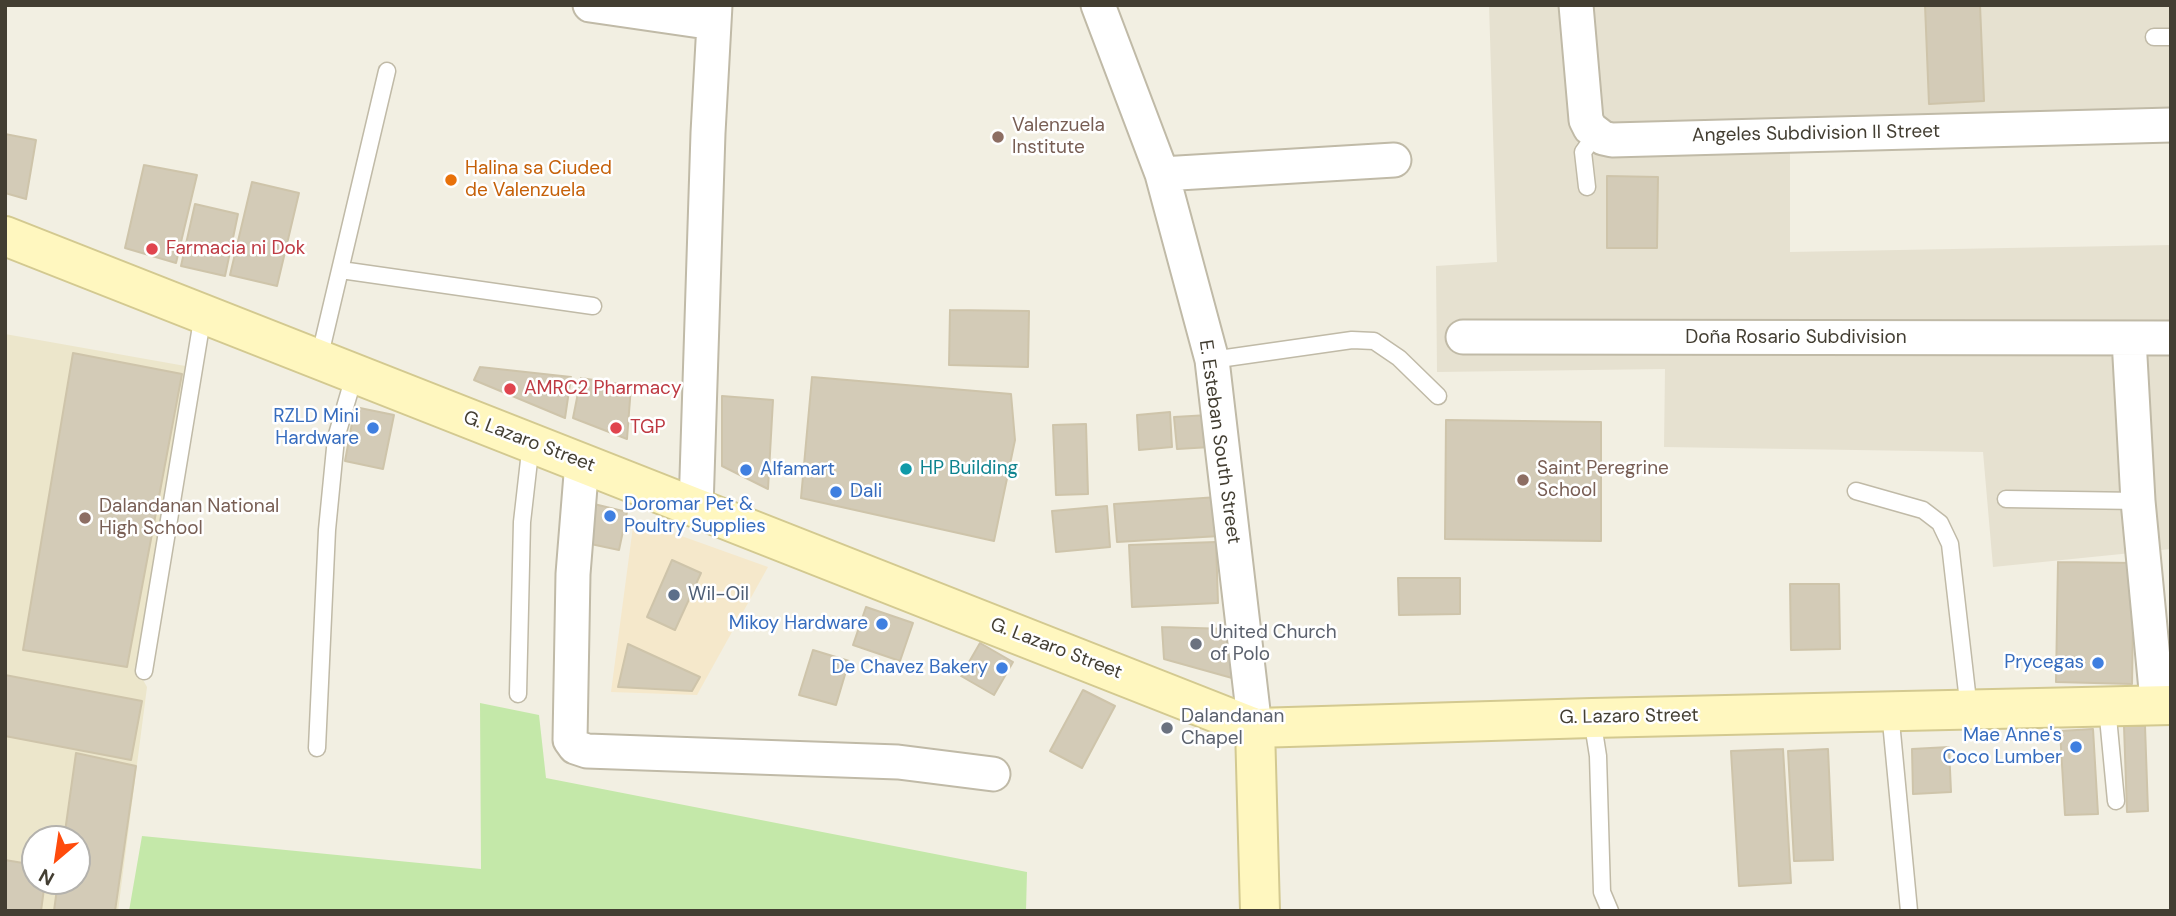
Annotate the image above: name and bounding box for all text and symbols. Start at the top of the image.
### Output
place label: Valenzuela Institute [1012,115,1105,159]
street label: Angeles Subdivision II Street [1692,120,1940,148]
marker: Valenzuela Institute [990,129,1006,145]
place label: Halina sa Ciuded de Valenzuela [465,158,612,202]
marker: Halina sa Ciuded de Valenzuela [443,172,459,188]
place label: Farmacia ni Dok [166,238,305,260]
marker: Farmacia ni Dok [144,241,160,257]
street label: Doña Rosario Subdivision [1685,327,1907,349]
street label: E. Esteban South Street [1193,338,1245,546]
place label: AMRC2 Pharmacy [524,378,682,400]
marker: AMRC2 Pharmacy [502,381,518,397]
place label: RZLD Mini Hardware [273,406,359,450]
street label: G. Lazaro Street [460,406,598,478]
place label: TGP [630,417,665,439]
marker: RZLD Mini Hardware [365,420,381,436]
marker: TGP [608,420,624,436]
place label: HP Building [920,458,1018,480]
place label: Saint Peregrine School [1537,458,1669,502]
place label: Alfamart [760,459,835,481]
marker: HP Building [898,461,914,477]
marker: Alfamart [738,462,754,478]
marker: Saint Peregrine School [1515,472,1531,488]
place label: Dali [850,481,882,503]
marker: Dali [828,484,844,500]
place label: Doromar Pet & Poultry Supplies [624,494,766,538]
place label: Dalandanan National High School [99,496,279,540]
marker: Doromar Pet & Poultry Supplies [602,508,618,524]
marker: Dalandanan National High School [77,510,93,526]
place label: Wil-Oil [688,584,749,606]
marker: Wil-Oil [666,587,682,603]
place label: Mikoy Hardware [729,613,868,635]
street label: G. Lazaro Street [987,613,1125,685]
marker: Mikoy Hardware [874,616,890,632]
place label: United Church of Polo [1210,622,1337,666]
marker: United Church of Polo [1188,636,1204,652]
place label: Prycegas [2004,652,2084,674]
marker: Prycegas [2090,655,2106,671]
place label: De Chavez Bakery [831,657,988,679]
marker: De Chavez Bakery [994,660,1010,676]
street label: G. Lazaro Street [1559,704,1699,730]
place label: Dalandanan Chapel [1181,706,1284,750]
marker: Dalandanan Chapel [1159,720,1175,736]
place label: Mae Anne's Coco Lumber [1942,725,2062,769]
marker: Mae Anne's Coco Lumber [2068,739,2084,755]
north arrow [21,825,91,895]
text: N [34,863,59,891]

